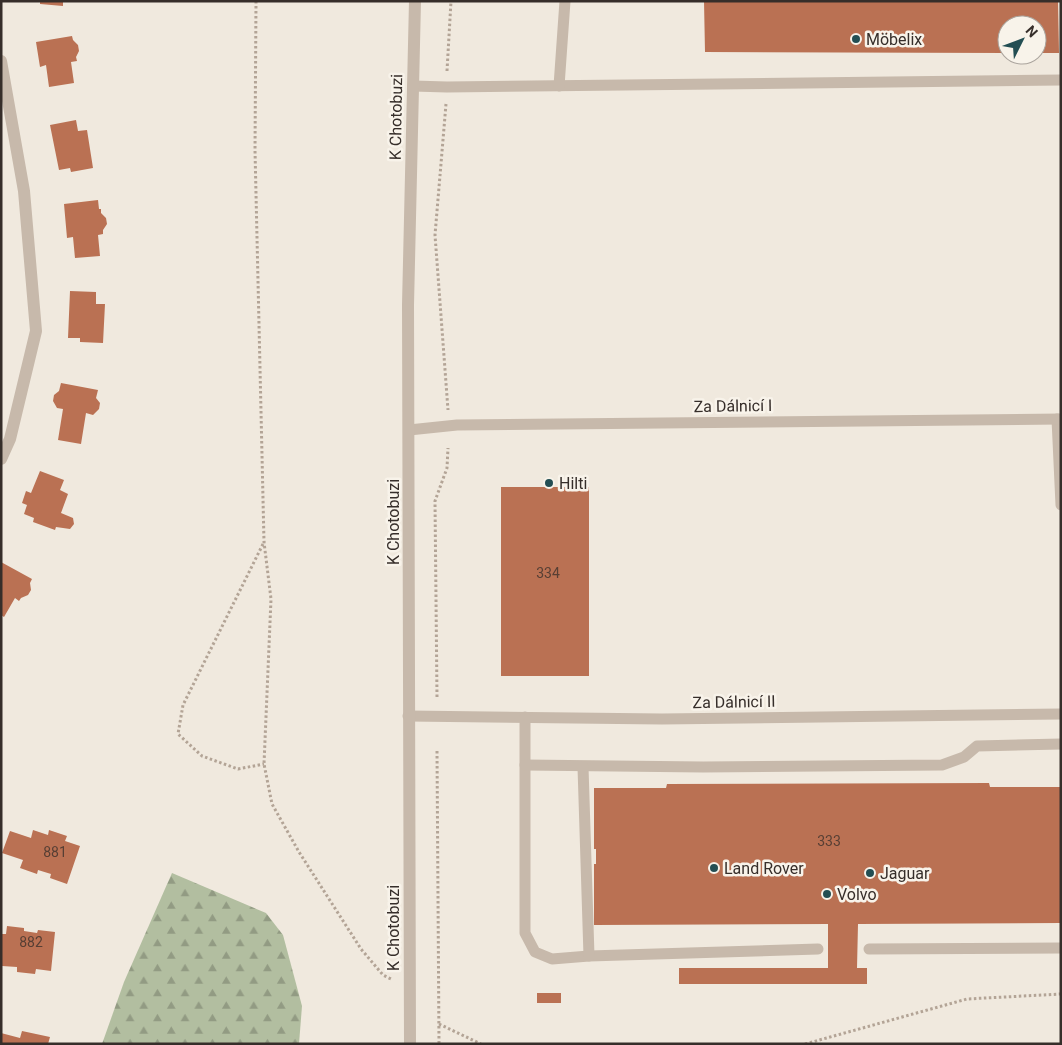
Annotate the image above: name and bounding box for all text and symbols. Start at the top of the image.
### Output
north arrow [997,15,1047,65]
text: N [1022,22,1041,40]
place label: Möbelix [866,30,922,49]
marker: Möbelix [850,33,862,45]
street label: K Chotobuzi [386,74,406,160]
street label: Za Dálnicí I [693,396,773,416]
place label: Hilti [559,474,587,493]
marker: Hilti [543,477,555,489]
street label: K Chotobuzi [384,479,403,565]
house number: 334 [536,565,560,581]
street label: Za Dálnicí II [692,692,776,712]
house number: 333 [817,833,841,849]
house number: 881 [43,844,67,860]
place label: Land Rover [724,859,804,878]
marker: Land Rover [708,862,720,874]
place label: Jaguar [880,864,930,883]
marker: Jaguar [864,867,876,879]
street label: K Chotobuzi [384,885,403,971]
place label: Volvo [837,885,877,904]
marker: Volvo [821,888,833,900]
house number: 882 [19,934,43,950]

